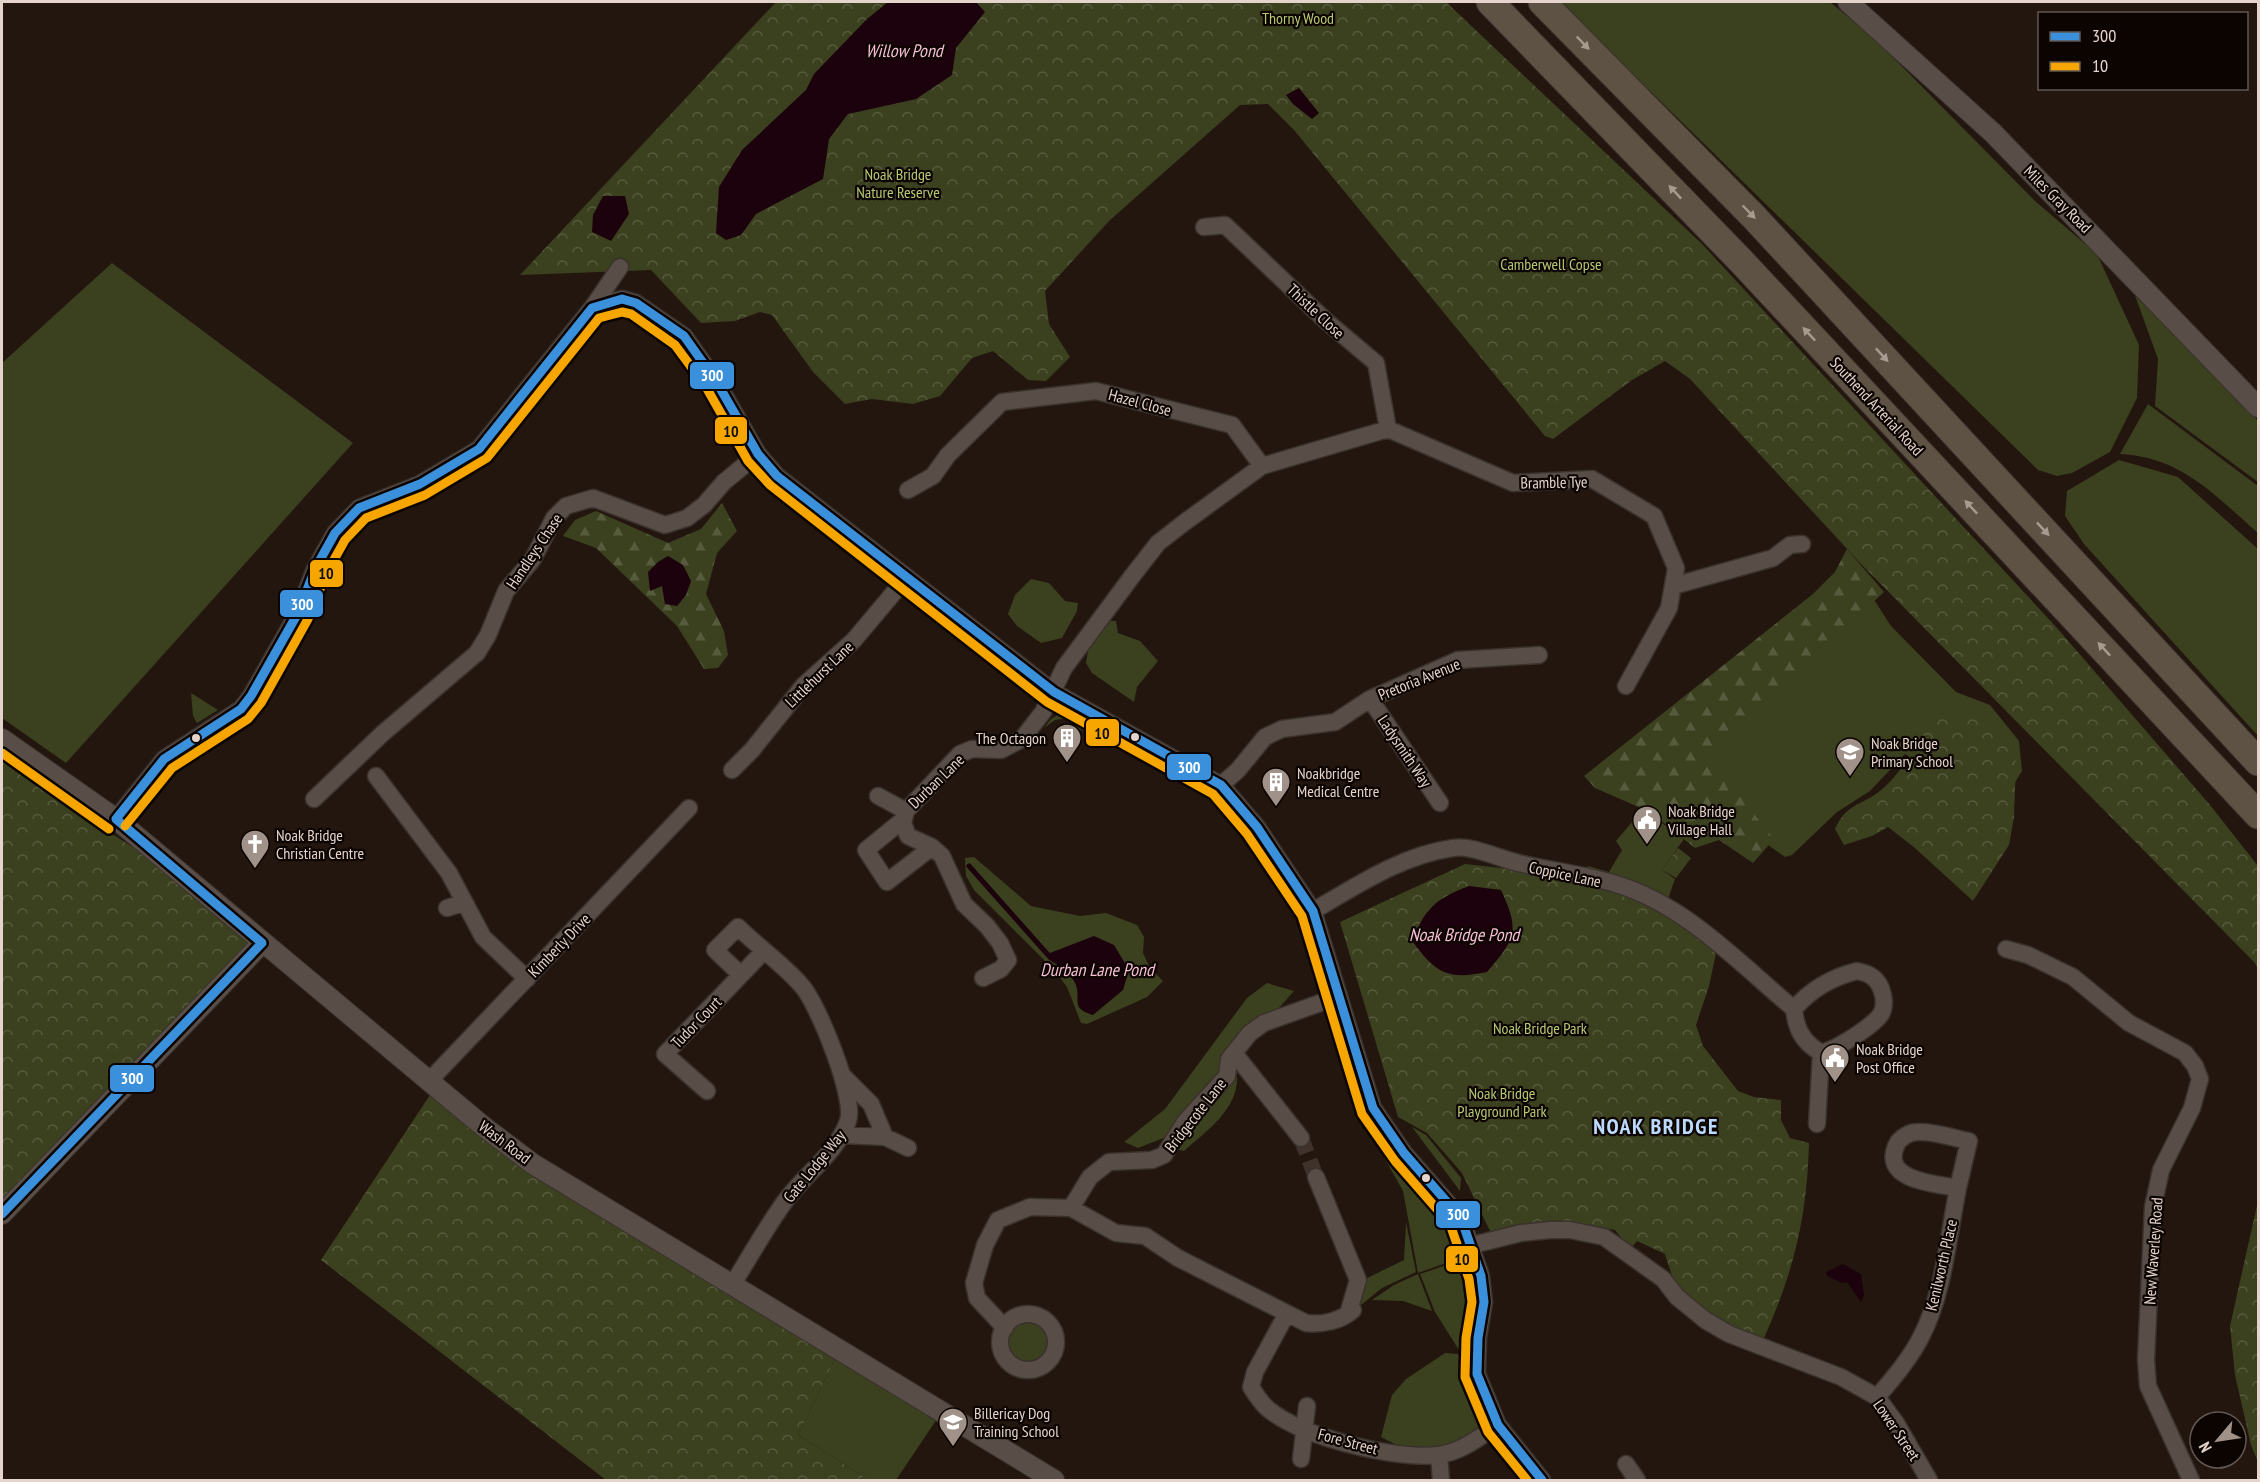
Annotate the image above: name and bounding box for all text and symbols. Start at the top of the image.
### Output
park label: Thorny Wood [1262,8,1334,28]
legend [2038,12,2248,90]
text: 300 [2092,24,2116,47]
one-way arrow [1576,36,1590,50]
water label: Willow Pond [865,39,945,62]
text: 10 [2092,54,2108,77]
street label: Miles Gray Road [2020,161,2096,237]
park label: Noak Bridge Nature Reserve [856,164,940,202]
one-way arrow [1669,185,1682,200]
one-way arrow [1742,205,1756,219]
park label: Camberwell Copse [1500,254,1602,274]
street label: Thistle Close [1283,279,1349,343]
one-way arrow [1803,327,1816,342]
one-way arrow [1875,348,1889,363]
street label: Southend Arterial Road [1826,353,1928,460]
line badge: 300 [689,361,735,390]
text: 300 [701,365,724,385]
street label: Hazel Close [1106,384,1174,420]
line badge: 10 [714,416,748,445]
text: 10 [723,421,739,441]
street label: Bramble Tye [1520,471,1588,493]
one-way arrow [1965,500,1978,515]
street label: Handleys Chase [501,510,567,592]
one-way arrow [2036,522,2050,537]
line badge: 10 [309,559,344,588]
text: 10 [318,563,334,583]
line badge: 300 [279,589,324,618]
text: 300 [291,594,314,614]
street label: Littlehurst Lane [781,636,857,712]
one-way arrow [2098,642,2112,656]
street label: Pretoria Avenue [1375,654,1463,704]
street label: Ladysmith Way [1374,711,1436,791]
line badge: 10 [1085,718,1120,747]
building icon: The Octagon [1051,722,1083,764]
text: 10 [1094,723,1110,743]
place label: The Octagon [976,728,1046,748]
unlabelled marker [1129,731,1141,743]
unlabelled marker [190,732,202,744]
place label: Noak Bridge Primary School [1871,733,1953,771]
school or university icon: Noak Bridge Primary School [1834,736,1866,778]
street label: Durban Lane [904,750,968,812]
line badge: 300 [1166,753,1212,781]
text: 300 [1178,757,1201,777]
place label: Noakbridge Medical Centre [1297,763,1379,801]
building icon: Noakbridge Medical Centre [1260,766,1292,808]
place label: Noak Bridge Village Hall [1667,801,1735,839]
public building icon: Noak Bridge Village Hall [1631,804,1663,846]
place label: Noak Bridge Christian Centre [276,825,364,863]
church icon: Noak Bridge Christian Centre [239,828,271,870]
street label: Coppice Lane [1527,857,1603,891]
street label: Kimberly Drive [524,909,594,981]
water label: Noak Bridge Pond [1409,923,1521,946]
water label: Durban Lane Pond [1040,958,1156,981]
street label: Tudor Court [666,992,726,1052]
park label: Noak Bridge Park [1493,1018,1588,1038]
place label: Noak Bridge Post Office [1856,1039,1923,1077]
public building icon: Noak Bridge Post Office [1819,1042,1851,1084]
line badge: 300 [109,1064,155,1093]
text: 300 [121,1068,144,1088]
street label: Bridgecote Lane [1160,1074,1230,1156]
park label: Noak Bridge Playground Park [1457,1083,1548,1121]
district label: NOAK BRIDGE [1593,1112,1719,1140]
street label: Wash Road [475,1116,535,1168]
street label: Gate Lodge Way [779,1126,849,1206]
unlabelled marker [1420,1172,1432,1184]
street label: New Waverley Road [2139,1197,2167,1305]
line badge: 300 [1435,1200,1481,1229]
text: 300 [1447,1204,1470,1224]
street label: Kenilworth Place [1921,1217,1961,1313]
line badge: 10 [1445,1245,1479,1273]
text: 10 [1454,1249,1470,1269]
street label: Lower Street [1869,1396,1925,1465]
place label: Billericay Dog Training School [974,1403,1059,1441]
school or university icon: Billericay Dog Training School [937,1406,969,1448]
north arrow [2188,1410,2248,1470]
street label: Fore Street [1316,1423,1381,1459]
text: N [2194,1439,2216,1456]

